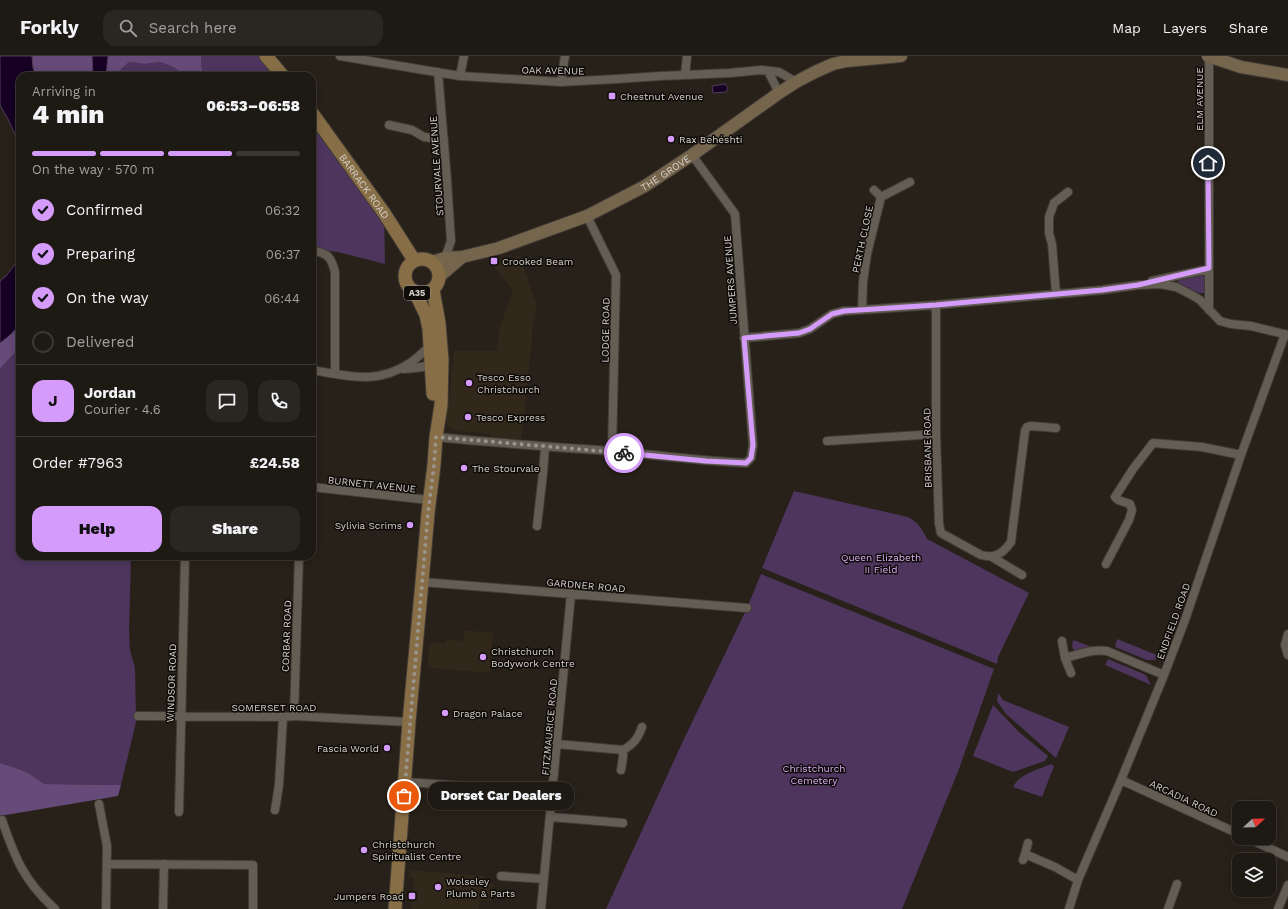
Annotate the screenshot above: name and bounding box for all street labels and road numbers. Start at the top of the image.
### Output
street label: OAK AVENUE [521,64,585,77]
street label: ELM AVENUE [1194,67,1205,131]
street label: STOURVALE AVENUE [428,115,445,216]
street label: BARRACK ROAD [337,152,391,221]
street label: THE GROVE [639,153,693,193]
street label: PERTH CLOSE [850,204,875,274]
street label: JUMPERS AVENUE [722,235,739,325]
road number: A35 [404,286,430,300]
street label: LODGE ROAD [599,297,612,363]
street label: BRISBANE ROAD [921,408,934,488]
street label: BURNETT AVENUE [327,474,417,495]
street label: GARDNER ROAD [546,577,626,594]
street label: ENDFIELD ROAD [1155,581,1192,661]
street label: CORBAR ROAD [280,600,293,672]
street label: WINDSOR ROAD [165,643,178,723]
street label: FITZMAURICE ROAD [540,678,559,776]
street label: SOMERSET ROAD [231,702,317,713]
street label: ARCADIA ROAD [1148,778,1220,819]

